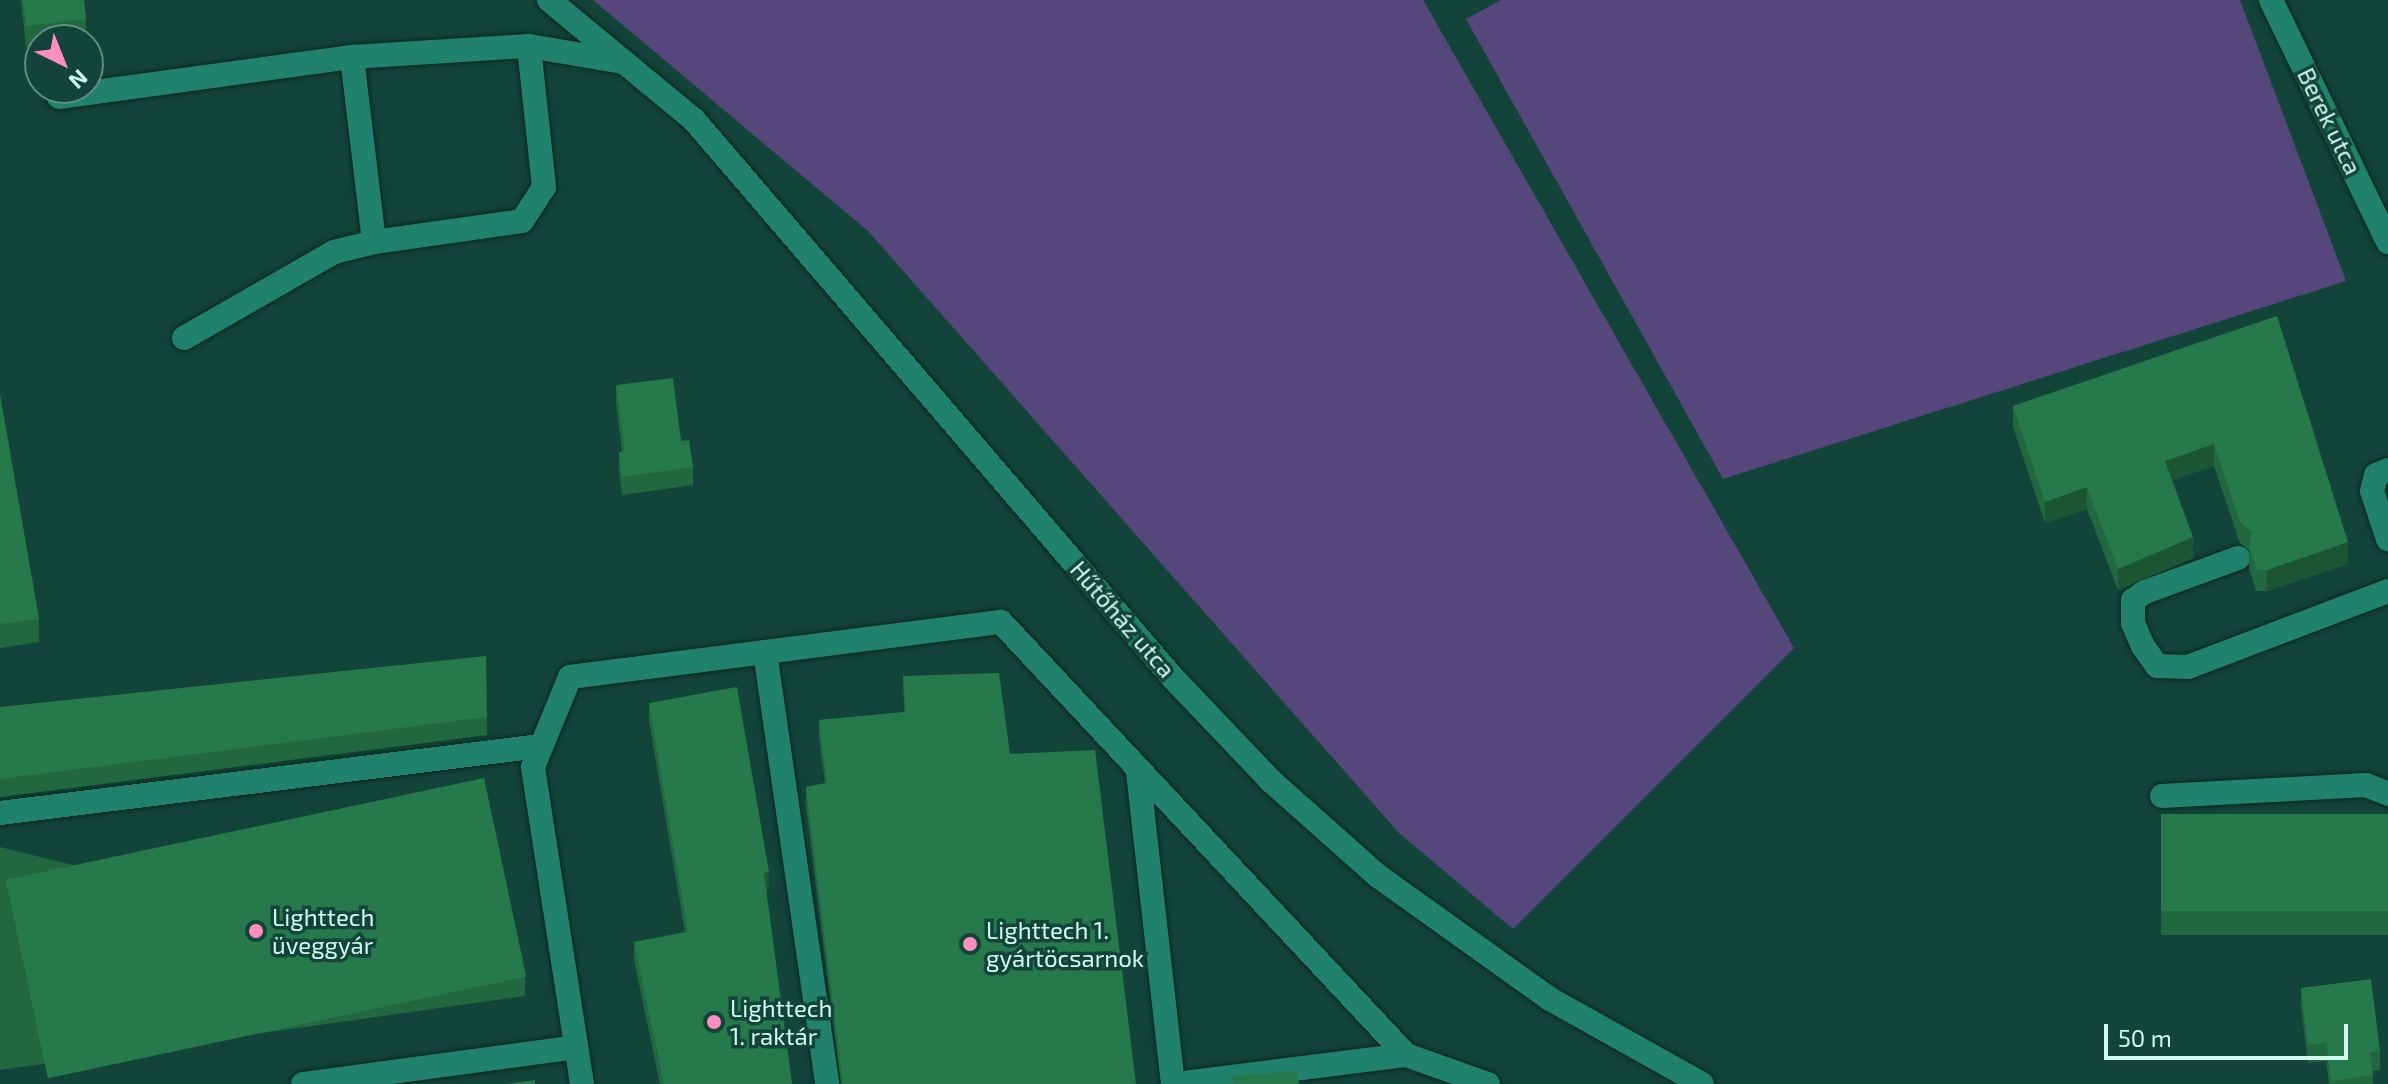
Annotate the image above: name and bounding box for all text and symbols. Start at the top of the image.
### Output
north arrow [24,24,104,104]
street label: Berek utca [2292,63,2368,179]
text: N [64,65,94,95]
street label: Hűtőház utca [1065,555,1181,683]
place label: Lighttech üveggyár [272,903,374,959]
place label: Lighttech 1. gyártöcsarnok [986,916,1144,972]
marker: Lighttech üveggyár [247,922,265,940]
marker: Lighttech 1. gyártöcsarnok [961,935,979,953]
place label: Lighttech 1. raktár [730,994,832,1050]
scale bar [2108,1008,2352,1058]
marker: Lighttech 1. raktár [705,1013,723,1031]
text: 50 m [2118,1023,2172,1052]

